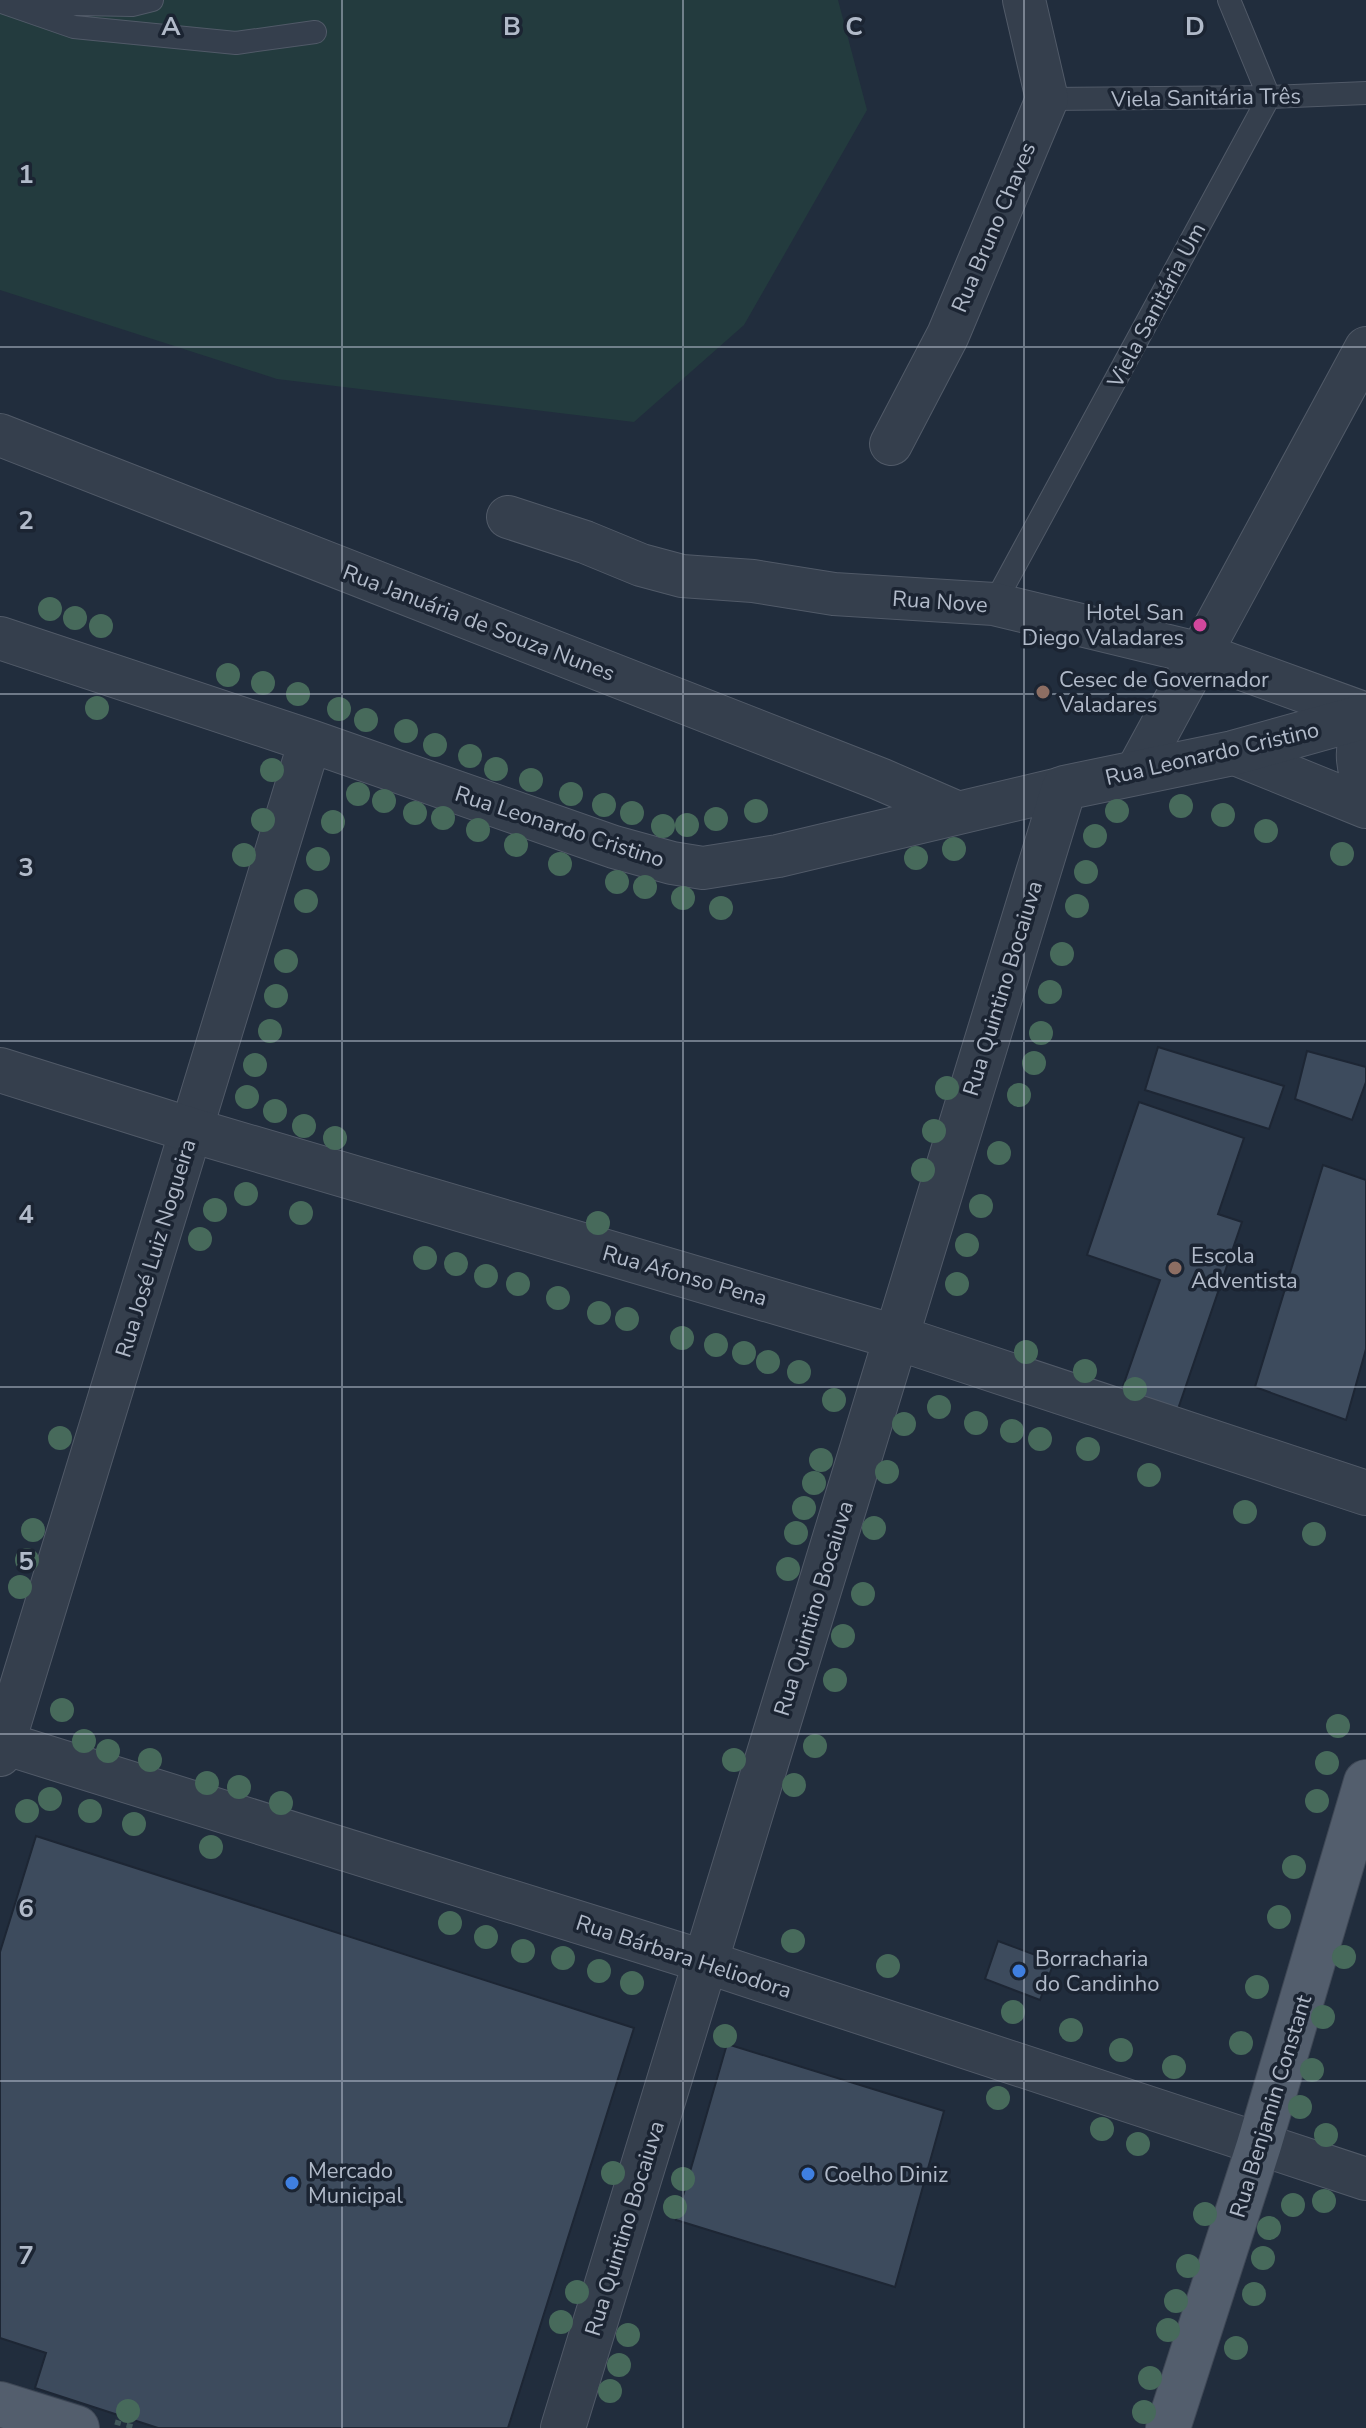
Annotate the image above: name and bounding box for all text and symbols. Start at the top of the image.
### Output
text: A [161,9,181,44]
text: B [503,9,521,44]
text: C [845,9,863,44]
text: D [1185,9,1205,44]
street label: Viela Sanitária Três [1110,81,1301,115]
street label: Rua Bruno Chaves [945,138,1043,317]
text: 1 [18,157,34,192]
street label: Viela Sanitária Um [1100,218,1213,394]
text: 2 [18,503,34,538]
street label: Rua Januária de Souza Nunes [338,557,619,689]
street label: Rua Nove [891,584,989,620]
place label: Hotel San Diego Valadares [1022,598,1184,653]
marker: Hotel San Diego Valadares [1191,616,1209,634]
place label: Cesec de Governador Valadares [1058,665,1269,720]
marker: Cesec de Governador Valadares [1034,683,1052,701]
street label: Rua Leonardo Cristino [1102,715,1322,793]
street label: Rua Leonardo Cristino [451,779,668,875]
text: 3 [18,850,34,885]
street label: Rua Quintino Bocaiuva [956,877,1050,1100]
street label: Rua José Luiz Nogueira [108,1136,203,1361]
text: 4 [18,1197,34,1232]
street label: Rua Afonso Pena [599,1238,770,1314]
place label: Escola Adventista [1191,1241,1298,1296]
marker: Escola Adventista [1166,1259,1184,1277]
street label: Rua Quintino Bocaiuva [767,1497,861,1720]
text: 5 [18,1544,34,1579]
text: 6 [18,1891,34,1926]
street label: Rua Bárbara Heliodora [572,1908,795,2006]
place label: Borracharia do Candinho [1035,1944,1159,1999]
marker: Borracharia do Candinho [1010,1962,1028,1980]
street label: Rua Benjamin Constant [1223,1991,1319,2221]
street label: Rua Quintino Bocaiuva [578,2117,672,2340]
place label: Mercado Municipal [308,2156,404,2211]
place label: Coelho Diniz [824,2160,948,2190]
marker: Coelho Diniz [799,2165,817,2183]
marker: Mercado Municipal [283,2174,301,2192]
text: 7 [18,2238,34,2273]

